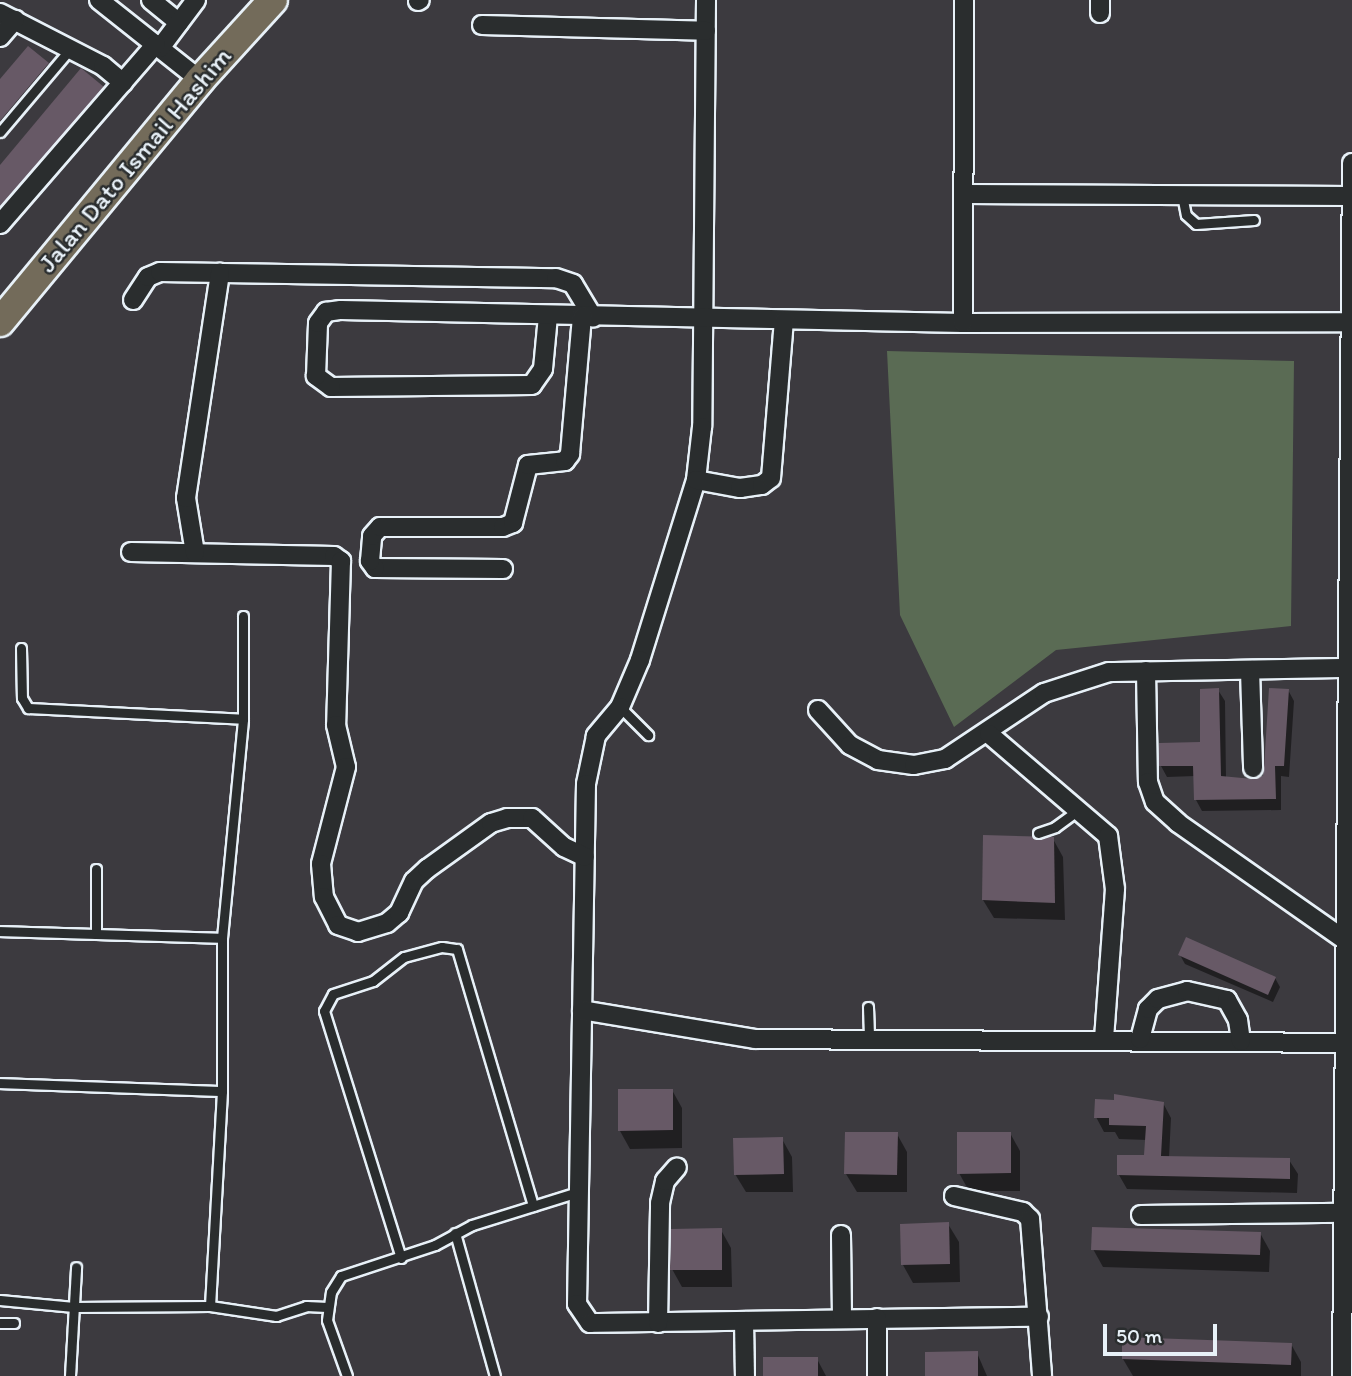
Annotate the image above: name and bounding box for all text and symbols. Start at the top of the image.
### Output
street label: Jalan Dato Ismail Hashim [31,41,239,279]
scale bar [1107,1310,1221,1354]
text: 50 m [1116,1323,1162,1348]

